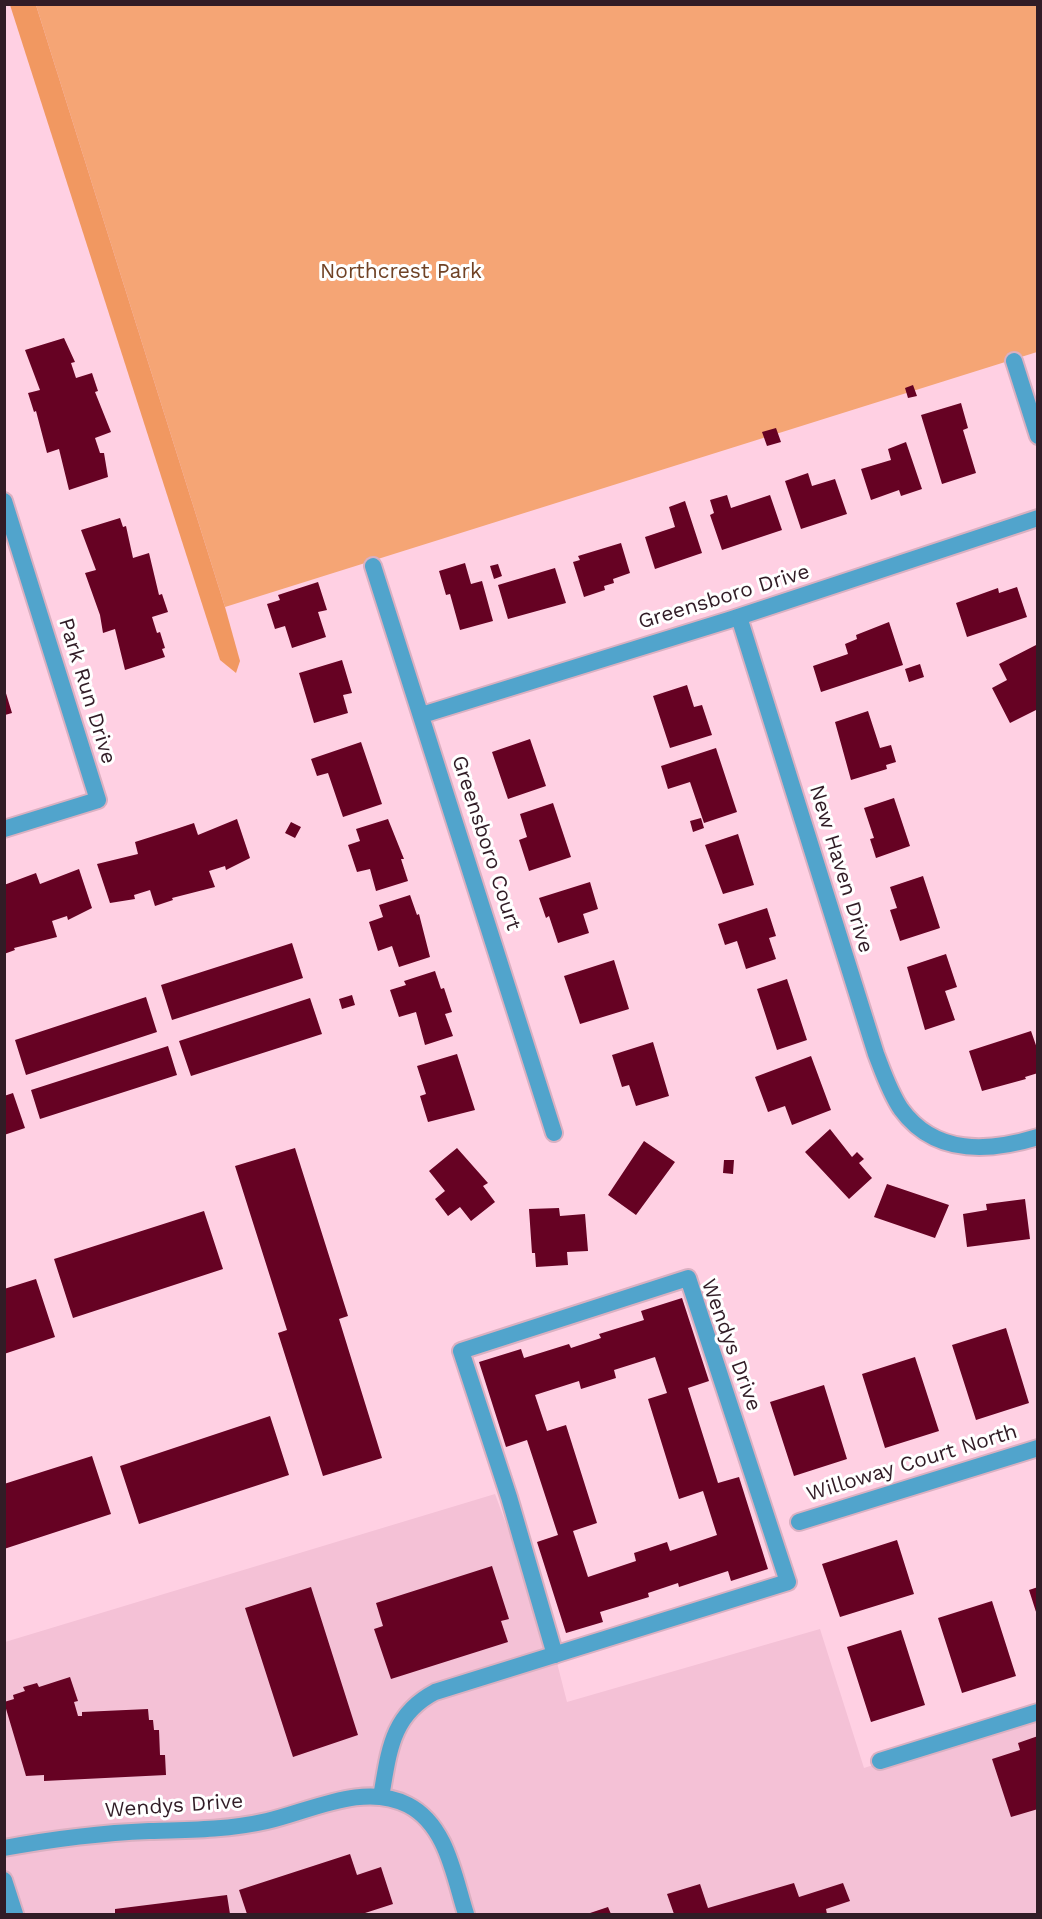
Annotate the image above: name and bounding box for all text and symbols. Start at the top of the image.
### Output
park label: Northcrest Park [320,259,482,285]
street label: Greensboro Drive [635,559,813,635]
street label: Park Run Drive [53,615,121,767]
street label: Greensboro Court [446,752,526,934]
street label: New Haven Drive [804,782,878,956]
street label: Wendys Drive [695,1275,767,1415]
street label: Willoway Court North [804,1419,1020,1507]
street label: Wendys Drive [104,1789,244,1823]

